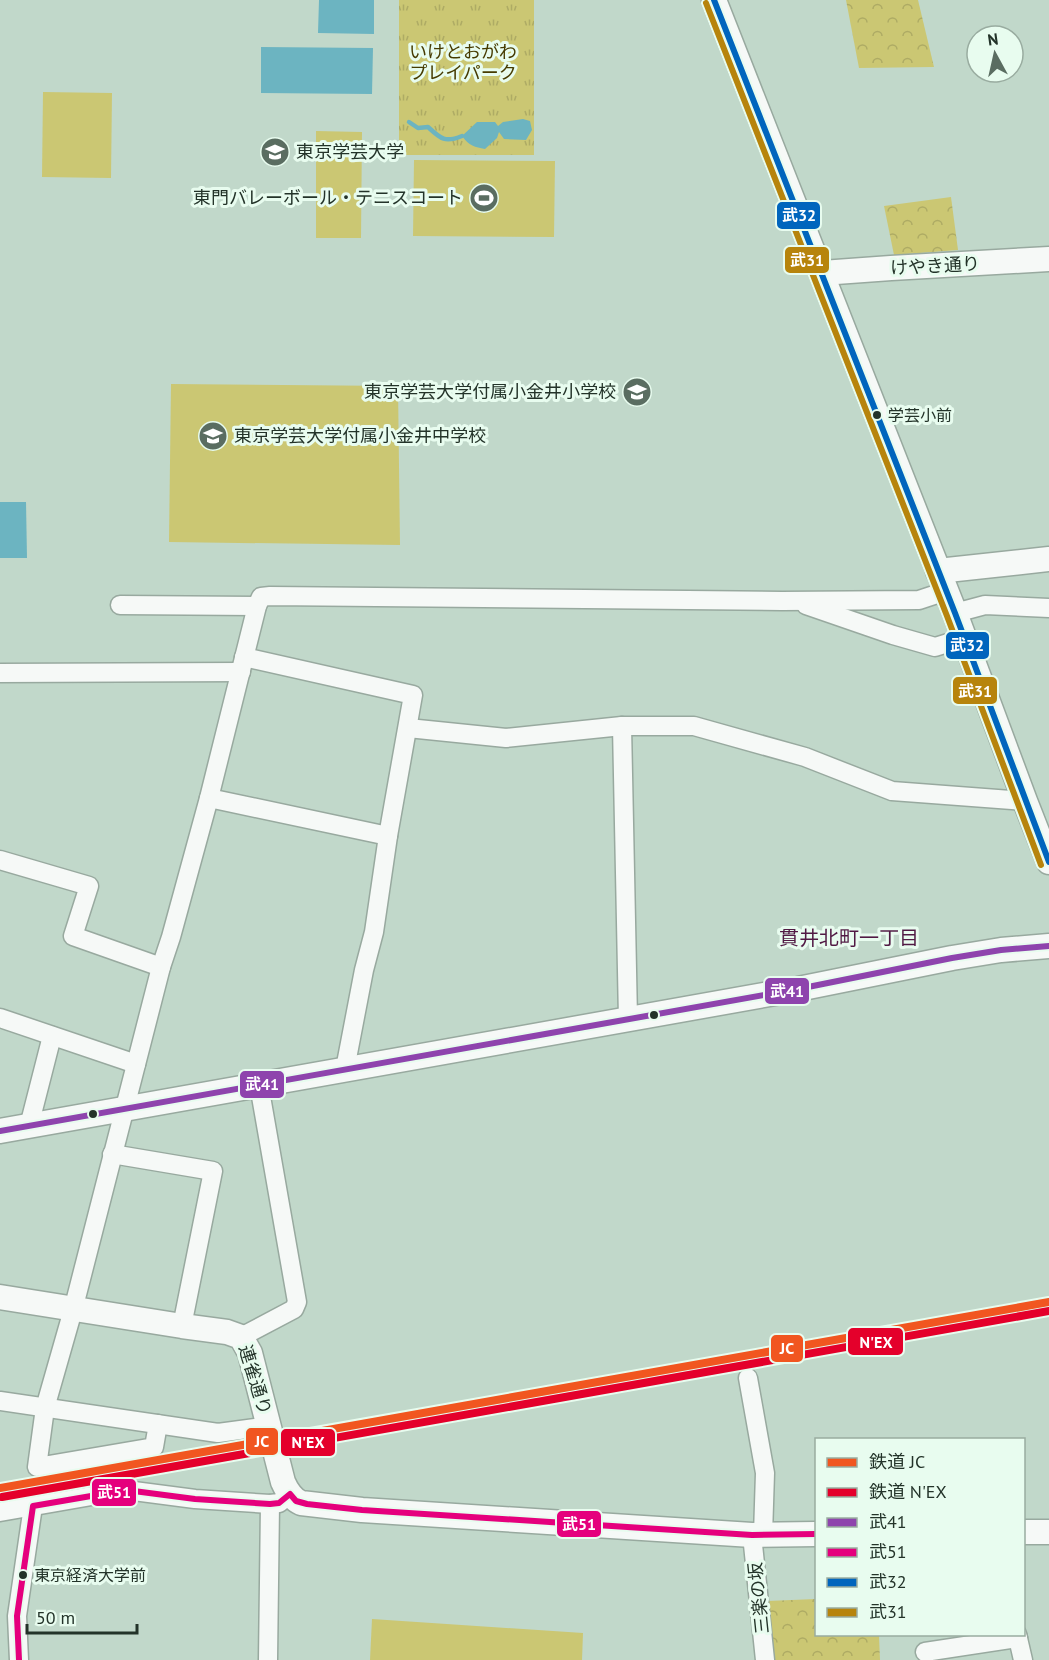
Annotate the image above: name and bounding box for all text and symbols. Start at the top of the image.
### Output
north arrow [965,24,1025,84]
text: N [986,29,1000,50]
park label: いけとおがわ プレイパーク [409,40,517,84]
school or university icon: 東京学芸大学 [259,136,291,168]
place label: 東京学芸大学 [296,140,404,163]
sports icon: 東門バレーボール・テニスコート [468,182,500,214]
place label: 東門バレーボール・テニスコート [193,186,463,209]
line badge: 武32 [776,201,821,230]
text: 武32 [782,205,816,225]
line badge: 武31 [784,246,830,274]
text: 武31 [790,250,824,270]
street label: けやき通り [889,252,981,279]
school or university icon: 東京学芸大学付属小金井小学校 [621,376,653,408]
place label: 東京学芸大学付属小金井小学校 [364,380,616,403]
place label: 学芸小前 [888,405,952,425]
marker: 学芸小前 [871,409,883,421]
school or university icon: 東京学芸大学付属小金井中学校 [197,420,229,452]
place label: 東京学芸大学付属小金井中学校 [234,424,486,447]
line badge: 武32 [945,631,990,660]
text: 武32 [950,635,984,655]
line badge: 武31 [952,676,998,705]
text: 武31 [958,681,992,701]
district label: 貫井北町一丁目 [779,925,919,951]
line badge: 武41 [764,977,810,1005]
text: 武41 [770,981,804,1001]
unlabelled marker [648,1009,660,1021]
line badge: 武41 [239,1070,285,1099]
text: 武41 [245,1074,279,1094]
unlabelled marker [87,1108,99,1120]
line badge: N'EX [847,1327,904,1356]
text: N'EX [859,1332,893,1352]
line badge: JC [770,1334,804,1363]
text: JC [779,1338,794,1358]
street label: 連雀通り [234,1342,277,1418]
line badge: JC [245,1427,279,1456]
line badge: N'EX [280,1428,336,1457]
text: JC [254,1431,269,1451]
text: N'EX [291,1432,325,1452]
legend [815,1438,1025,1636]
text: 鉄道 JC [869,1450,925,1473]
line badge: 武51 [91,1478,137,1507]
text: 鉄道 N'EX [869,1480,947,1503]
text: 武51 [97,1482,131,1502]
line badge: 武51 [556,1510,602,1538]
text: 武41 [869,1510,907,1533]
text: 武51 [562,1514,596,1534]
text: 武51 [869,1540,907,1563]
street label: 三楽の坂 [743,1561,774,1635]
place label: 東京経済大学前 [34,1565,146,1585]
marker: 東京経済大学前 [17,1569,29,1581]
text: 武32 [869,1570,907,1593]
scale bar [27,1597,136,1635]
text: 武31 [869,1600,907,1623]
text: 50 m [36,1606,75,1629]

